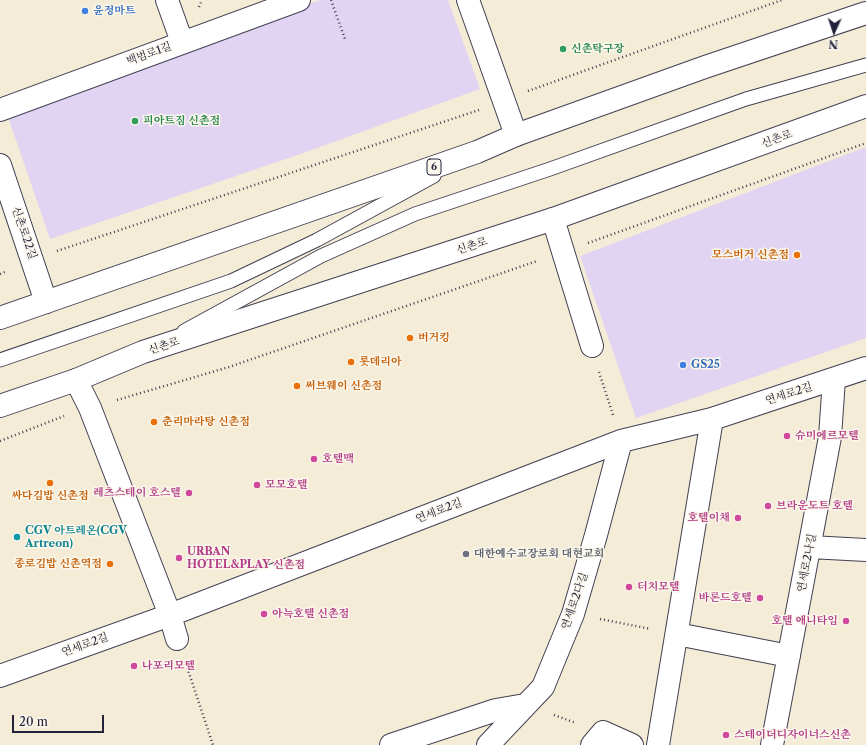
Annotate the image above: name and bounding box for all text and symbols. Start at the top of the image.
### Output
place label: 윤정마트 [93,4,136,18]
marker: 윤정마트 [80,6,90,16]
north arrow [814,12,854,52]
text: N [828,37,839,51]
street label: 백범로1길 [125,40,173,68]
place label: 신촌탁구장 [571,42,624,56]
marker: 신촌탁구장 [558,44,568,54]
place label: 피아트짐 신촌점 [143,114,220,128]
marker: 피아트짐 신촌점 [130,116,140,126]
street label: 신촌로 [760,127,794,151]
road number: 6 [427,159,441,175]
street label: 신촌로22길 [9,205,39,261]
street label: 신촌로 [455,235,489,257]
place label: 모스버거 신촌점 [712,248,789,262]
marker: 모스버거 신촌점 [792,250,802,260]
place label: 버거킹 [418,331,450,345]
marker: 버거킹 [405,333,415,343]
street label: 신촌로 [147,335,181,357]
place label: 롯데리아 [359,355,402,369]
marker: 롯데리아 [346,357,356,367]
place label: GS25 [691,358,720,372]
marker: GS25 [678,360,688,370]
place label: 써브웨이 신촌점 [305,379,382,393]
street label: 연세로2길 [764,380,814,408]
marker: 써브웨이 신촌점 [292,381,302,391]
place label: 춘리마라탕 신촌점 [162,415,250,429]
marker: 춘리마라탕 신촌점 [149,417,159,427]
place label: 슈미에르모텔 [795,429,859,443]
marker: 슈미에르모텔 [782,431,792,441]
place label: 호텔맥 [322,452,354,466]
marker: 호텔맥 [309,454,319,464]
marker: 싸다김밥 신촌점 [45,478,55,488]
place label: 모모호텔 [265,478,308,492]
marker: 모모호텔 [252,480,262,490]
place label: 레츠스테이 호스텔 [93,486,181,500]
marker: 레츠스테이 호스텔 [184,488,194,498]
place label: 싸다김밥 신촌점 [11,489,89,503]
street label: 연세로2길 [414,496,464,526]
place label: 브라운도트 호텔 [776,499,853,513]
marker: 브라운도트 호텔 [763,501,773,511]
place label: 호텔이채 [687,511,730,525]
marker: 호텔이채 [733,513,743,523]
place label: CGV 아트레온(CGV Artreon) [25,524,127,550]
marker: CGV 아트레온(CGV Artreon) [12,532,22,542]
street label: 연세로2나길 [795,533,819,593]
place label: URBAN HOTEL&PLAY 신촌점 [187,545,305,571]
place label: 대한예수교장로회 대현교회 [474,547,604,561]
marker: 대한예수교장로회 대현교회 [461,549,471,559]
marker: URBAN HOTEL&PLAY 신촌점 [174,553,184,563]
place label: 종로김밥 신촌역점 [14,557,102,571]
marker: 종로김밥 신촌역점 [105,559,115,569]
street label: 연세로2다길 [559,571,591,631]
place label: 터치모텔 [637,580,680,594]
marker: 터치모텔 [624,582,634,592]
place label: 바론드호텔 [699,591,752,605]
marker: 바론드호텔 [755,593,765,603]
place label: 아늑호텔 신촌점 [272,607,349,621]
marker: 아늑호텔 신촌점 [259,609,269,619]
place label: 호텔 애니타임 [771,614,838,628]
marker: 호텔 애니타임 [841,616,851,626]
street label: 연세로2길 [60,630,110,660]
place label: 나포리모텔 [142,659,195,673]
marker: 나포리모텔 [129,661,139,671]
scale bar [14,707,106,733]
text: 20 m [19,714,48,729]
place label: 스테이더디자이너스신촌 [734,728,851,742]
marker: 스테이더디자이너스신촌 [721,730,731,740]

